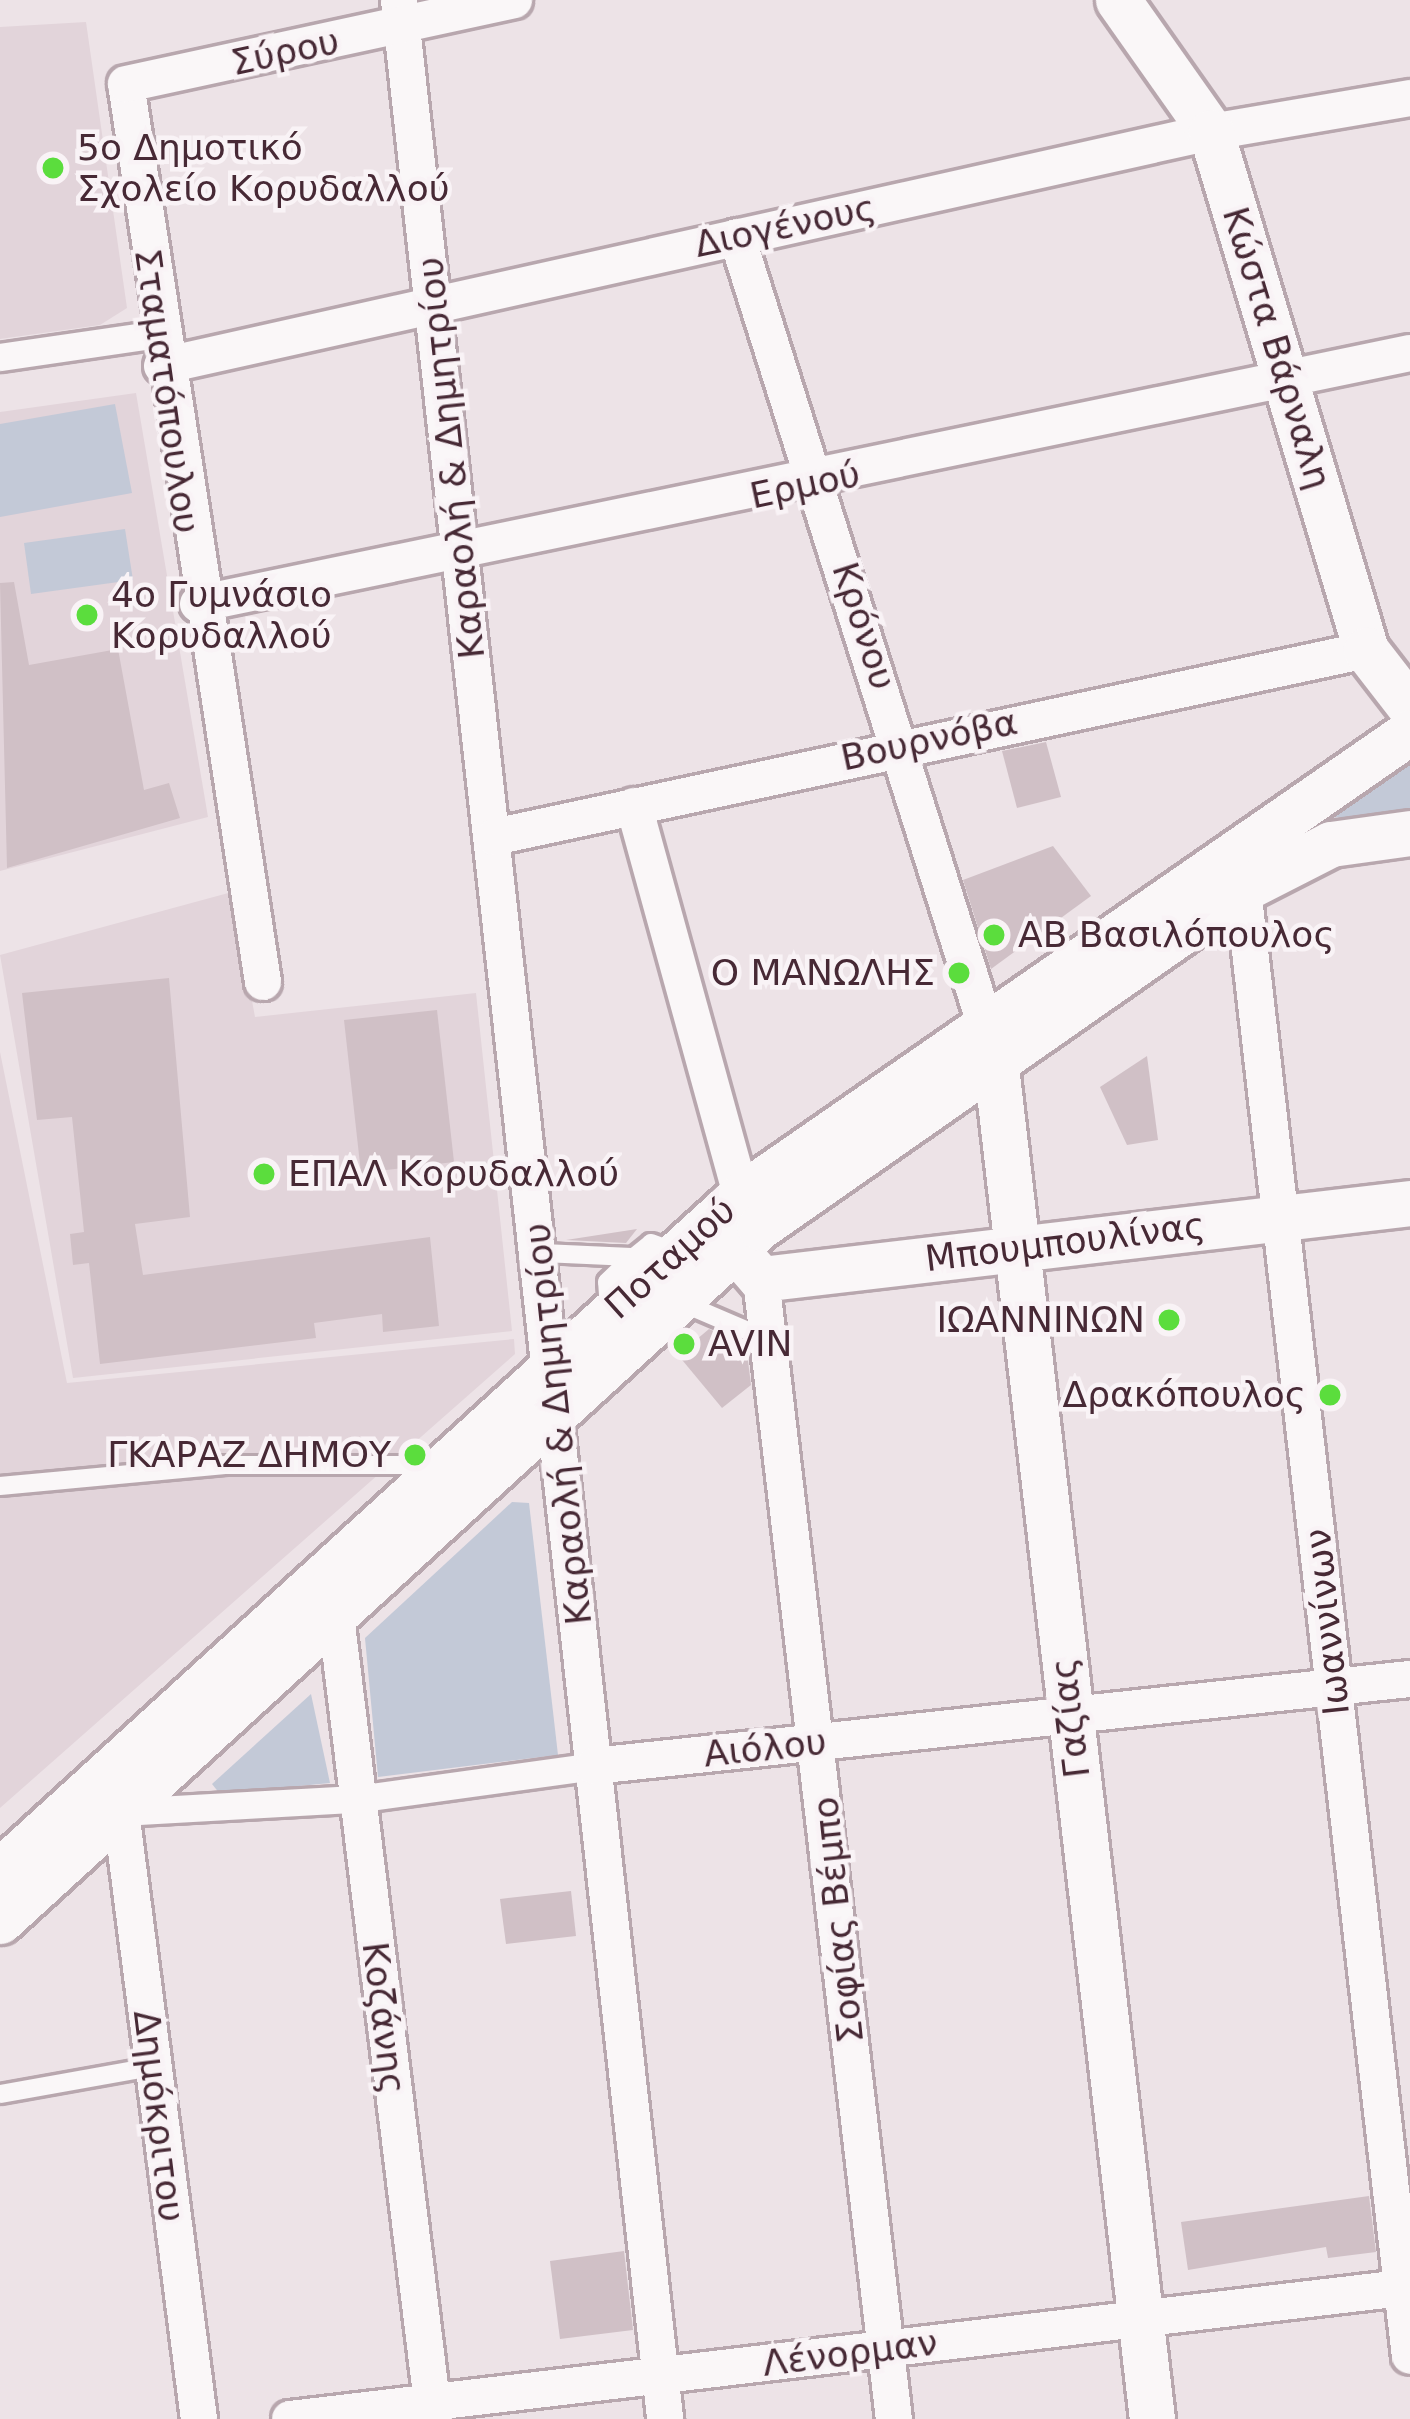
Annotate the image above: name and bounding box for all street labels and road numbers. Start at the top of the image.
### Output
street label: Σύρου [227,20,343,84]
street label: Διογένους [691,186,879,266]
street label: Κώστα Βάρναλη [1214,202,1340,494]
street label: Σταματόπουλου [126,246,208,536]
street label: Καραολή & Δημητρίου [408,255,494,661]
street label: Ερμού [746,452,864,518]
street label: Κρόνου [823,557,905,695]
street label: Βουρνόβα [837,700,1021,780]
street label: Ποταμού [596,1188,744,1328]
street label: Μπουμπουλίνας [923,1203,1207,1281]
street label: Καραολή & Δημητρίου [515,1221,601,1627]
street label: Ιωαννίνων [1296,1527,1358,1717]
street label: Γαζίας [1041,1656,1099,1780]
street label: Αιόλου [702,1720,828,1776]
street label: Σοφίας Βέμπο [804,1795,872,2045]
street label: Κοζάνης [353,1939,415,2097]
street label: Δημόκριτου [125,2008,193,2224]
street label: Λένορμαν [760,2321,940,2385]

